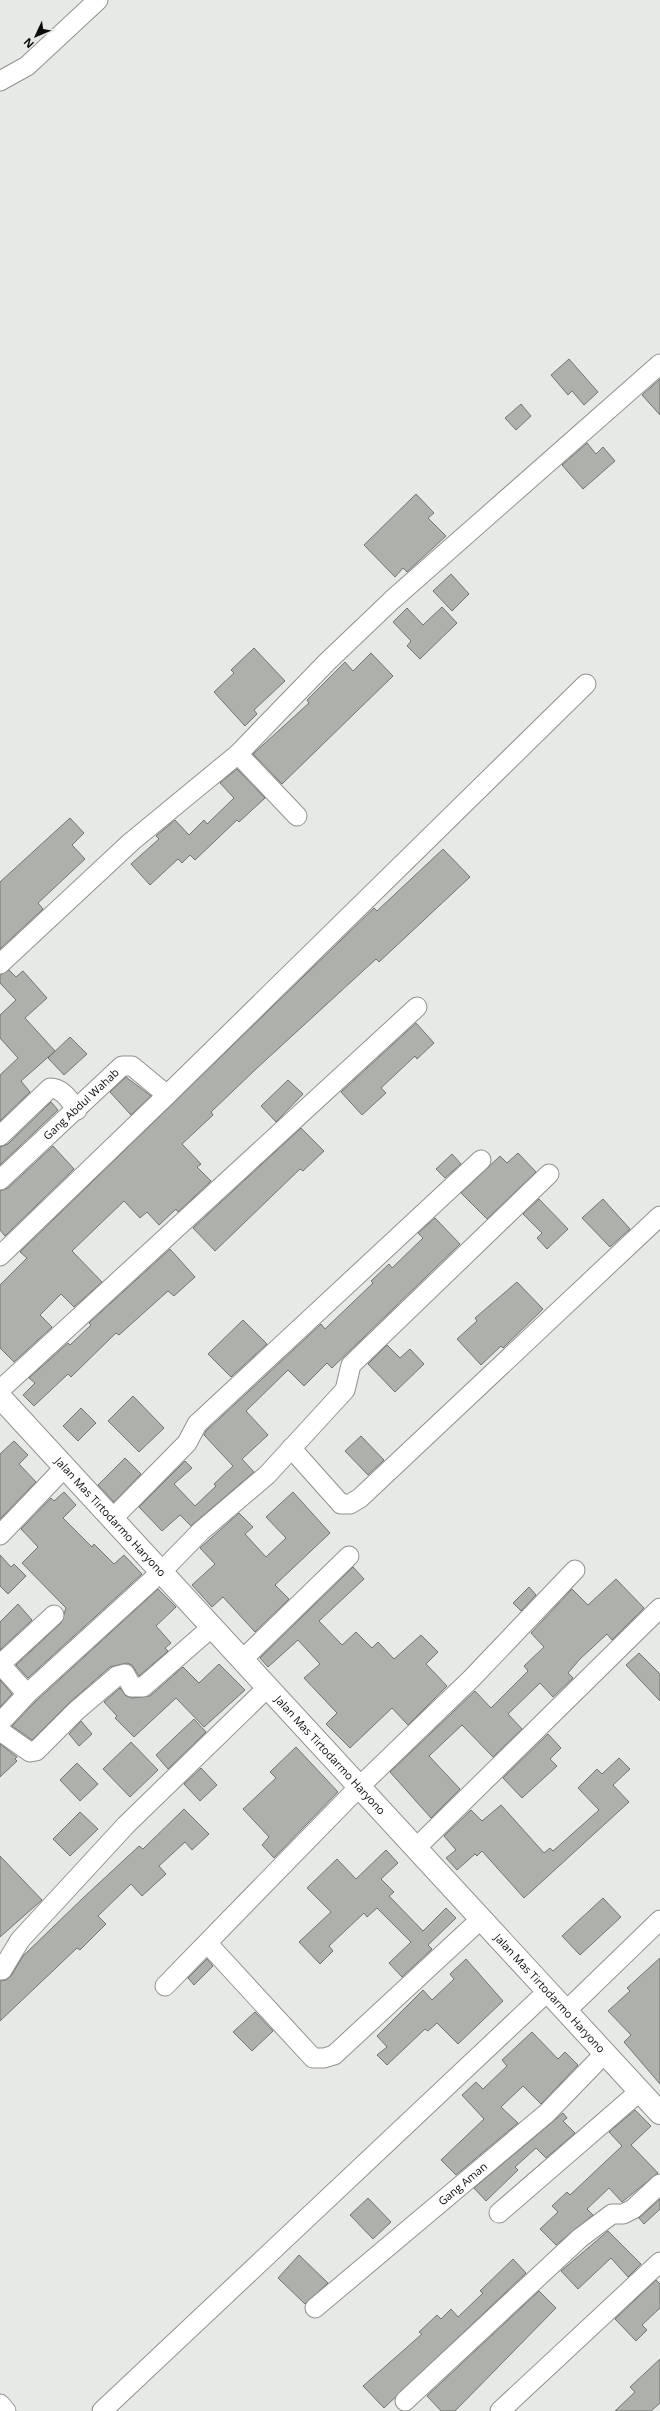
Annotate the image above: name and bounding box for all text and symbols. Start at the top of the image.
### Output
north arrow [16,16,56,56]
text: N [20,35,37,52]
street label: Gang Abdul Wahab [40,1065,122,1143]
street label: Jalan Mas Tirtodarmo Haryono [51,1453,170,1580]
street label: Jalan Mas Tirtodarmo Haryono [271,1691,389,1818]
street label: Jalan Mas Tirtodarmo Haryono [491,1929,609,2056]
street label: Gang Aman [435,2158,490,2208]

